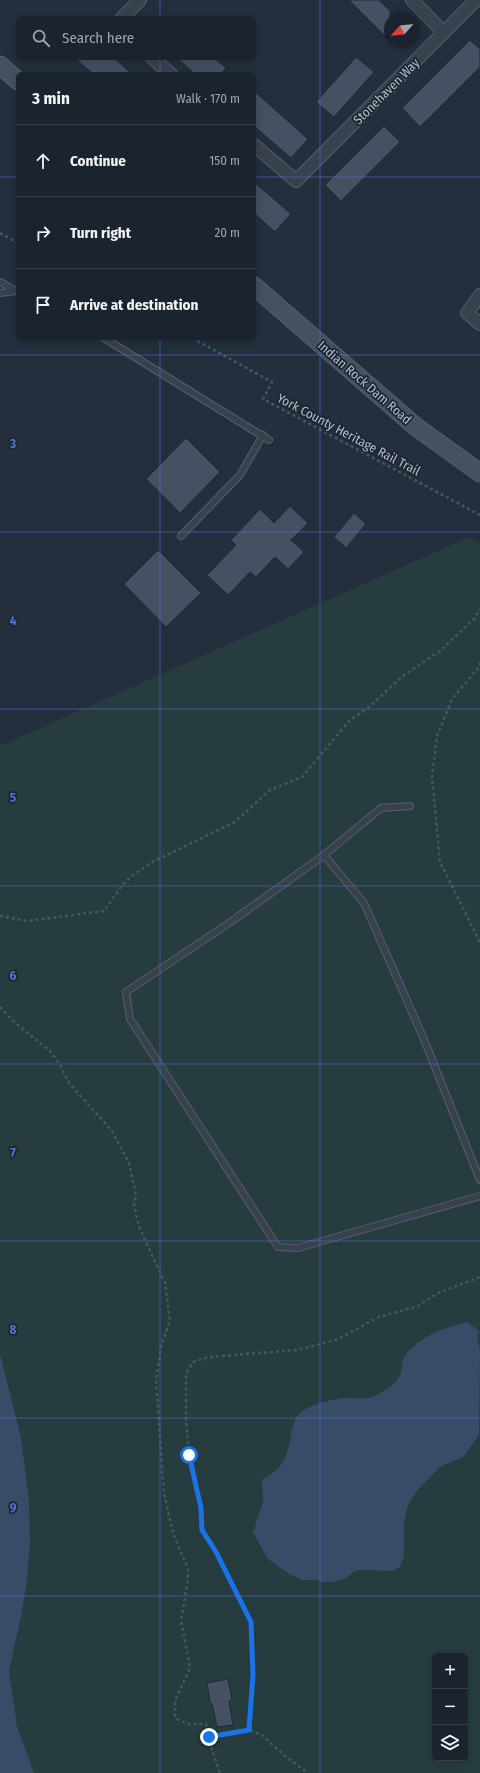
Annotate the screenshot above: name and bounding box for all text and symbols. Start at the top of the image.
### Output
north arrow [384,12,420,48]
search box [16,16,256,60]
icon: search [30,27,52,49]
text: Search here [62,29,134,47]
street label: Stonehaven Way [350,55,423,127]
text: 3 min [32,88,70,109]
text: Walk · 170 m [176,91,240,106]
icon: ahead [32,150,54,172]
text: Continue [70,152,126,170]
text: 150 m [209,153,240,168]
icon: right [32,222,54,244]
text: Turn right [70,224,131,242]
text: 20 m [214,225,240,240]
icon: arrive [32,294,54,316]
text: Arrive at destination [70,296,198,314]
street label: Indian Rock Dam Road [315,338,414,427]
street label: York County Heritage Rail Trail [275,390,423,479]
text: 3 [9,436,16,451]
text: 4 [10,613,17,628]
text: 5 [10,790,16,805]
text: 6 [10,968,17,983]
text: 7 [10,1145,16,1160]
text: 8 [10,1322,17,1337]
route start [180,1446,198,1464]
text: 9 [10,1500,17,1515]
map controls [432,1653,468,1761]
button: + [432,1653,468,1689]
button: − [432,1689,468,1725]
button: layers [432,1725,468,1761]
route end [200,1728,218,1746]

